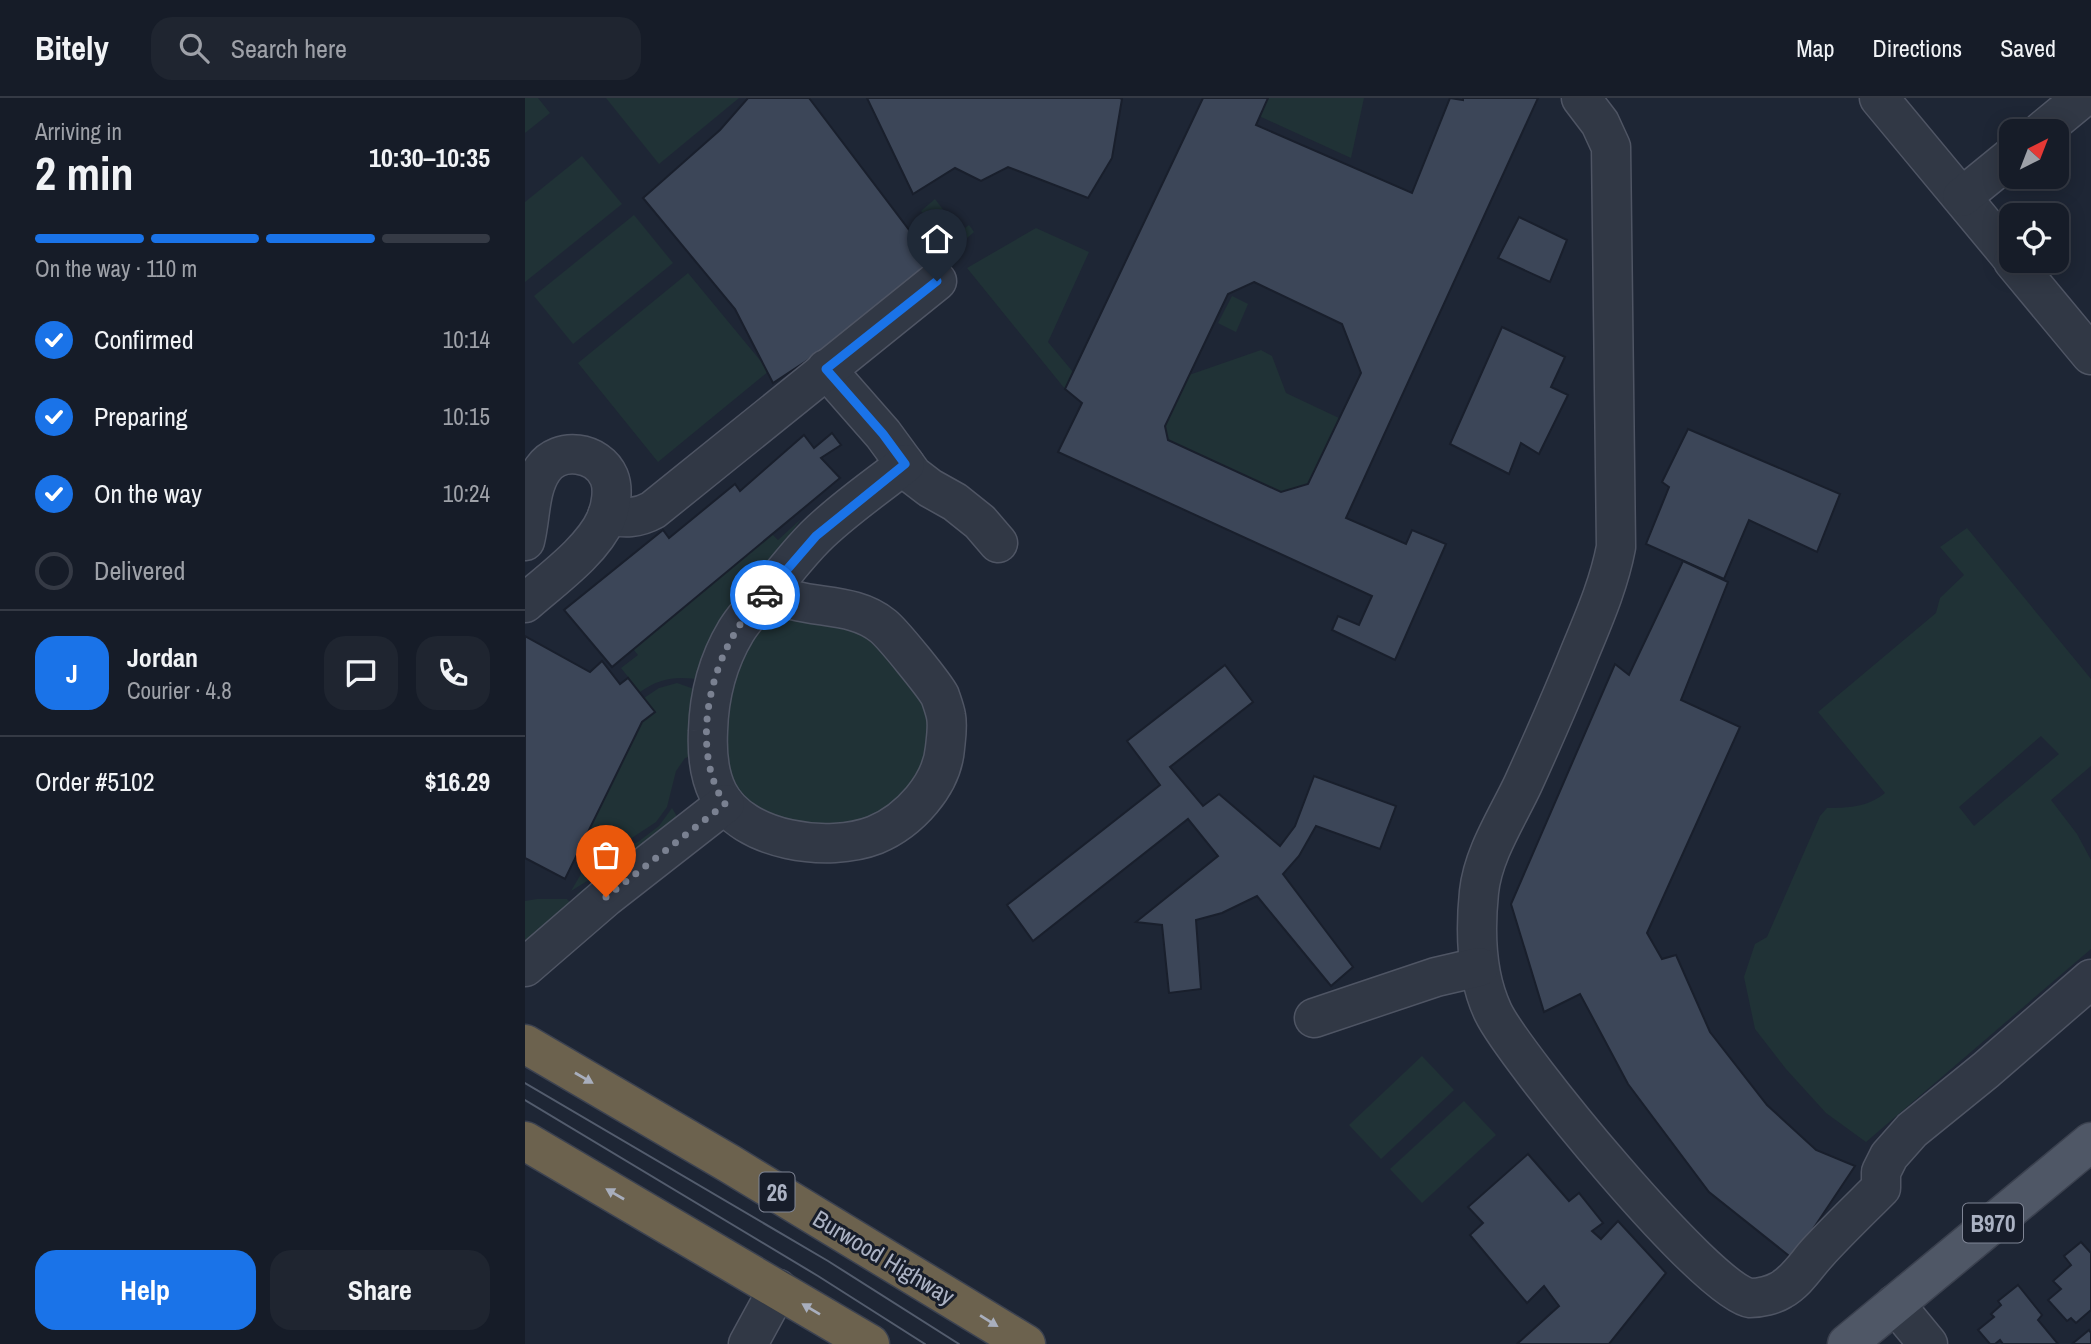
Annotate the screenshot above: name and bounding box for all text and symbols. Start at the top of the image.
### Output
search box [151,17,641,80]
text: Bitely [35,26,109,70]
icon: search [175,29,213,67]
text: Search here [231,31,347,66]
text: Map [1796,32,1834,64]
text: Directions [1872,32,1962,64]
text: Saved [2000,32,2056,64]
text: Arriving in [35,116,122,147]
north arrow [1999,119,2069,189]
map controls [1999,119,2069,273]
text: 10:30–10:35 [369,140,490,175]
text: 2 min [35,142,134,204]
button: locate [1999,203,2069,273]
pin [907,209,967,281]
icon: home [918,220,956,258]
text: On the way · 110 m [35,253,197,284]
icon: check [35,321,73,359]
text: Confirmed [94,322,194,357]
text: 10:14 [443,324,490,355]
icon: check [35,398,73,436]
text: Preparing [94,399,188,434]
text: 10:15 [443,401,490,432]
icon: check [35,475,73,513]
text: On the way [94,476,202,511]
text: 10:24 [443,478,490,509]
text: Delivered [94,553,185,588]
courier [730,560,800,630]
icon: car [746,576,784,614]
button: chat [324,636,398,710]
button: phone [416,636,490,710]
text: Jordan [127,640,198,675]
text: J [66,656,78,691]
text: Courier · 4.8 [127,675,232,706]
text: Order #5102 [35,764,155,799]
text: $16.29 [425,764,490,799]
pin [576,825,636,897]
icon: bag [587,836,625,874]
one-way arrow [574,1072,593,1084]
road number: 26 [759,1172,795,1212]
one-way arrow [605,1188,625,1200]
street label: Burwood Highway [807,1202,961,1312]
road number: B970 [1963,1204,2023,1242]
button: Help [35,1250,256,1330]
button: Share [270,1250,490,1330]
one-way arrow [802,1303,821,1315]
one-way arrow [979,1315,999,1328]

